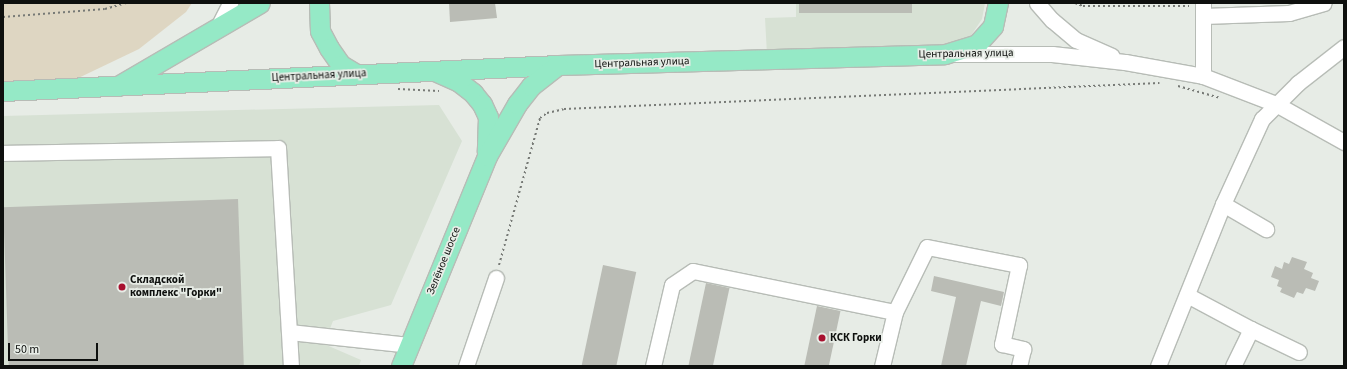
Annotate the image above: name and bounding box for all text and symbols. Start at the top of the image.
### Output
street label: Центральная улица [918,47,1014,61]
street label: Центральная улица [594,55,690,71]
street label: Центральная улица [271,67,367,85]
street label: Зелёное шоссе [424,225,464,297]
place label: Складской комплекс "Горки" [130,274,222,300]
marker: Складской комплекс "Горки" [117,282,127,292]
place label: КСК Горки [830,331,882,345]
marker: КСК Горки [817,333,827,343]
scale bar [10,335,100,361]
text: 50 m [15,341,39,358]

